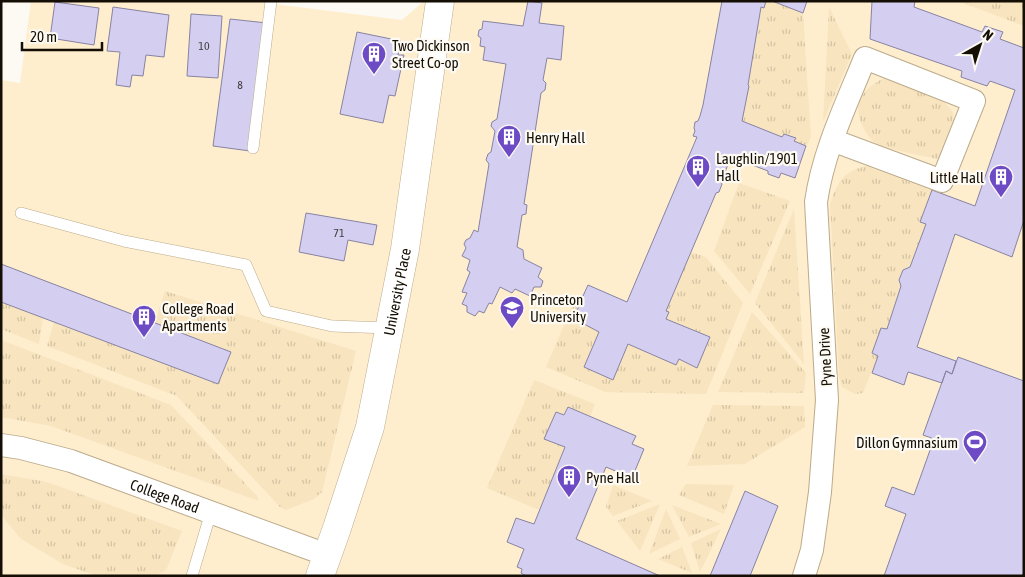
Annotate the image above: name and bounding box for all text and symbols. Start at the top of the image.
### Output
scale bar [22,20,102,52]
north arrow [955,20,1005,70]
text: N [980,26,996,44]
text: 20 m [30,28,57,45]
place label: Two Dickinson Street Co-op [392,37,470,71]
house number: 10 [198,39,210,53]
building icon: Two Dickinson Street Co-op [361,41,387,75]
house number: 8 [237,78,243,92]
building icon: Henry Hall [496,124,522,158]
place label: Henry Hall [526,129,585,146]
place label: Laughlin/1901 Hall [716,150,798,184]
building icon: Laughlin/1901 Hall [685,154,711,188]
building icon: Little Hall [988,164,1014,198]
place label: Little Hall [930,169,984,186]
house number: 71 [333,226,345,240]
street label: University Place [380,246,414,337]
place label: Princeton University [530,291,586,325]
school or university icon: Princeton University [499,295,525,329]
place label: College Road Apartments [162,300,234,334]
building icon: College Road Apartments [131,304,157,338]
street label: Pyne Drive [815,327,835,387]
sports icon: Dillon Gymnasium [962,429,988,463]
place label: Dillon Gymnasium [856,434,958,451]
building icon: Pyne Hall [556,464,582,498]
place label: Pyne Hall [586,469,639,486]
street label: College Road [128,475,202,516]

